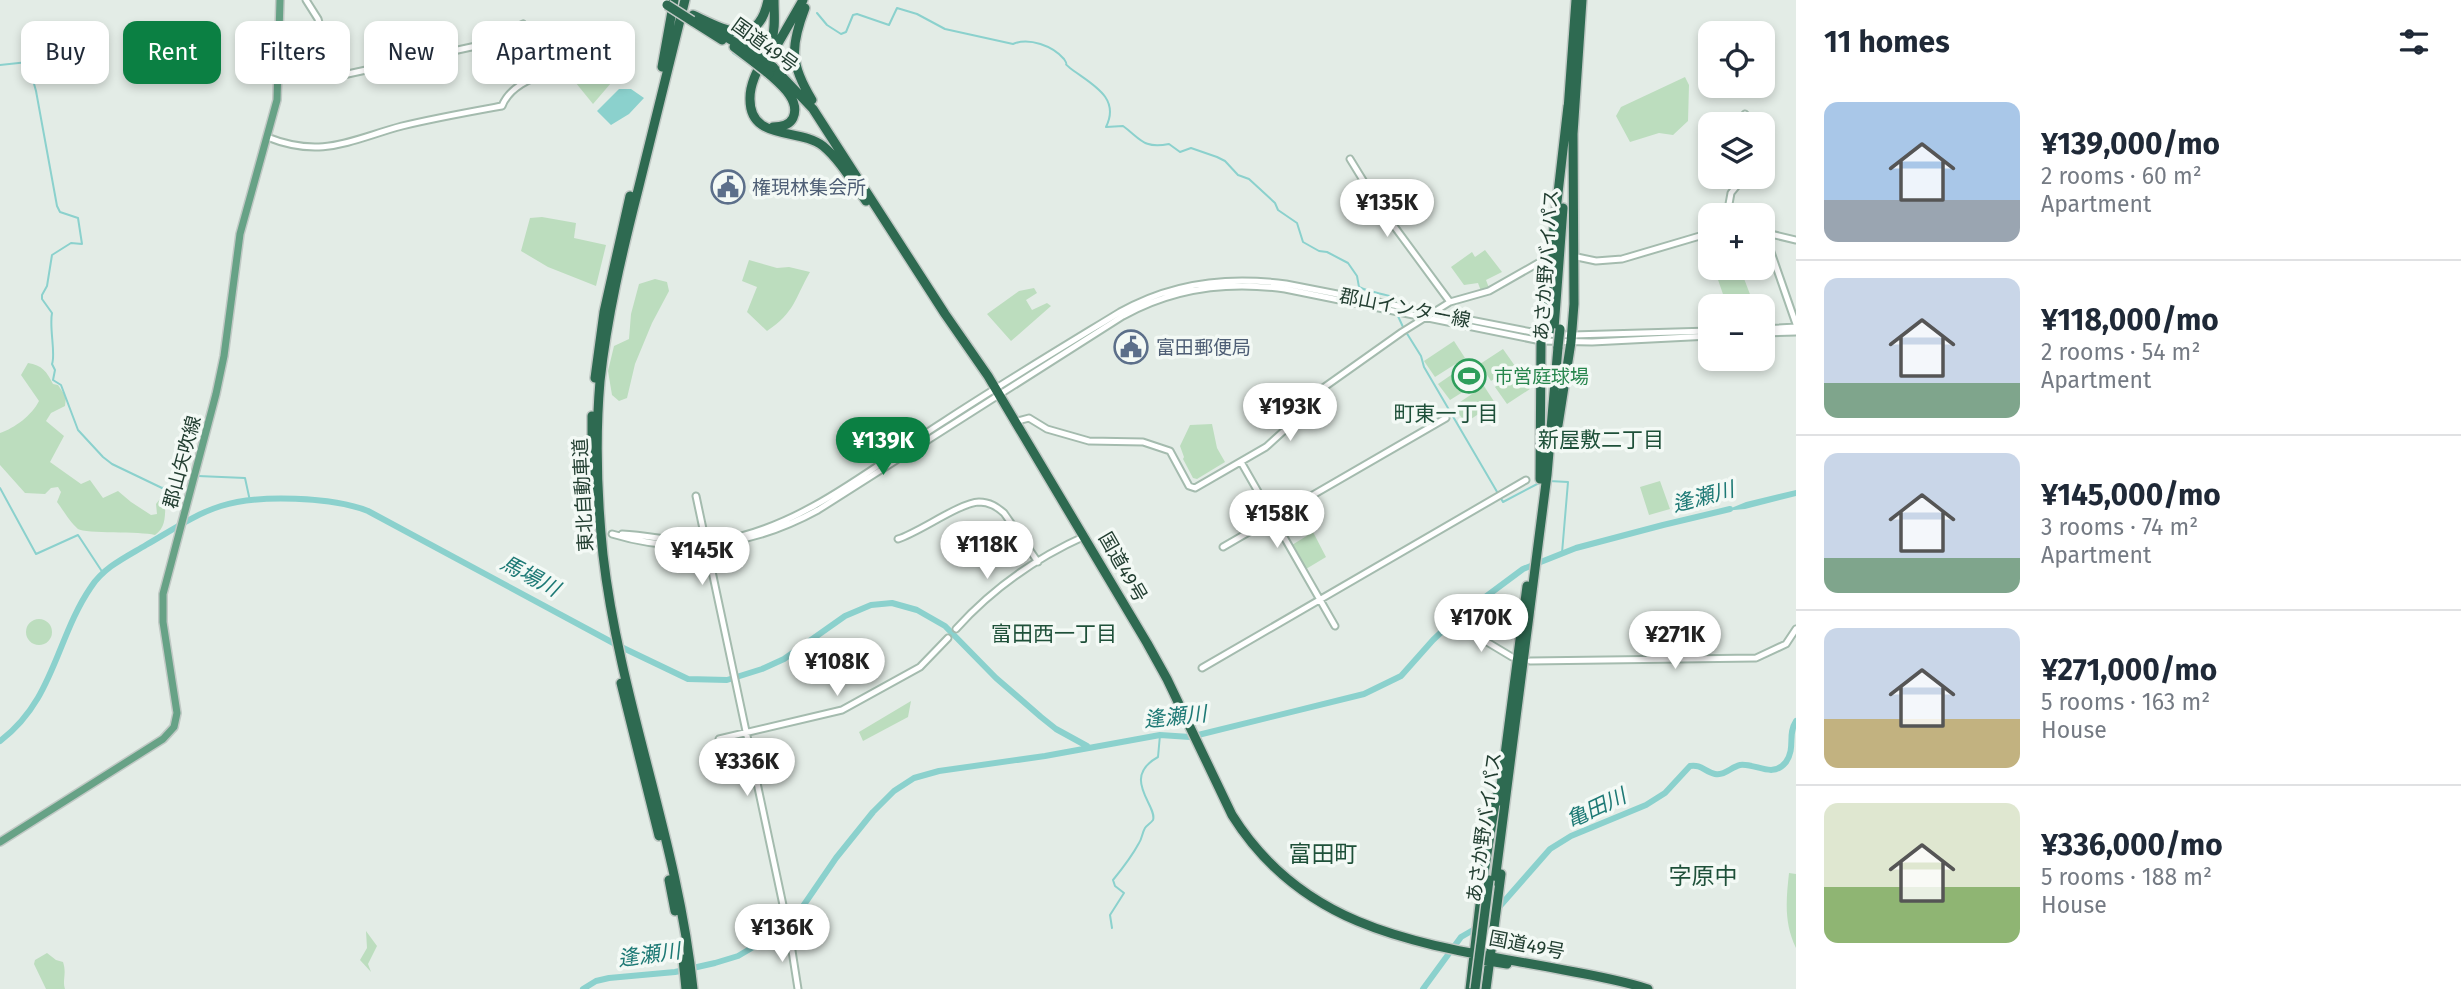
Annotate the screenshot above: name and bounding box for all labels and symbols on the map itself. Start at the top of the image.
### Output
street label: 国道49号 [727,13,803,77]
public building icon: 権現林集会所 [709,168,747,206]
place label: 権現林集会所 [752,176,866,199]
pin: ¥135K [1338,180,1436,239]
street label: あさか野バイパス [1529,189,1563,341]
street label: 郡山インター線 [1338,284,1472,332]
public building icon: 富田郵便局 [1112,328,1150,366]
place label: 富田郵便局 [1156,336,1251,359]
sports icon: 市営庭球場 [1450,357,1488,395]
place label: 市営庭球場 [1494,365,1589,388]
pin: ¥193K [1241,384,1339,443]
district label: 町東一丁目 [1394,401,1499,427]
street label: 郡山矢吹線 [159,413,205,511]
pin: ¥139K [834,418,932,477]
district label: 新屋敷二丁目 [1538,427,1664,453]
street label: 東北自動車道 [569,437,597,553]
water label: 逢瀬川 [1669,476,1739,518]
pin: ¥158K [1228,490,1326,550]
pin: ¥118K [938,522,1036,581]
pin: ¥145K [653,528,751,587]
street label: 国道49号 [1094,528,1152,606]
water label: 馬場川 [496,550,566,603]
pin: ¥170K [1432,594,1530,654]
pin: ¥271K [1626,612,1724,671]
district label: 富田西一丁目 [991,621,1117,647]
pin: ¥108K [788,638,886,698]
water label: 逢瀬川 [1142,701,1210,733]
pin: ¥336K [698,738,796,798]
street label: あさか野バイパス [1462,750,1506,904]
water label: 亀田川 [1562,782,1632,833]
district label: 富田町 [1289,840,1358,868]
district label: 字原中 [1669,862,1738,890]
pin: ¥136K [733,904,831,964]
street label: 国道49号 [1487,926,1567,964]
water label: 逢瀬川 [616,937,684,972]

